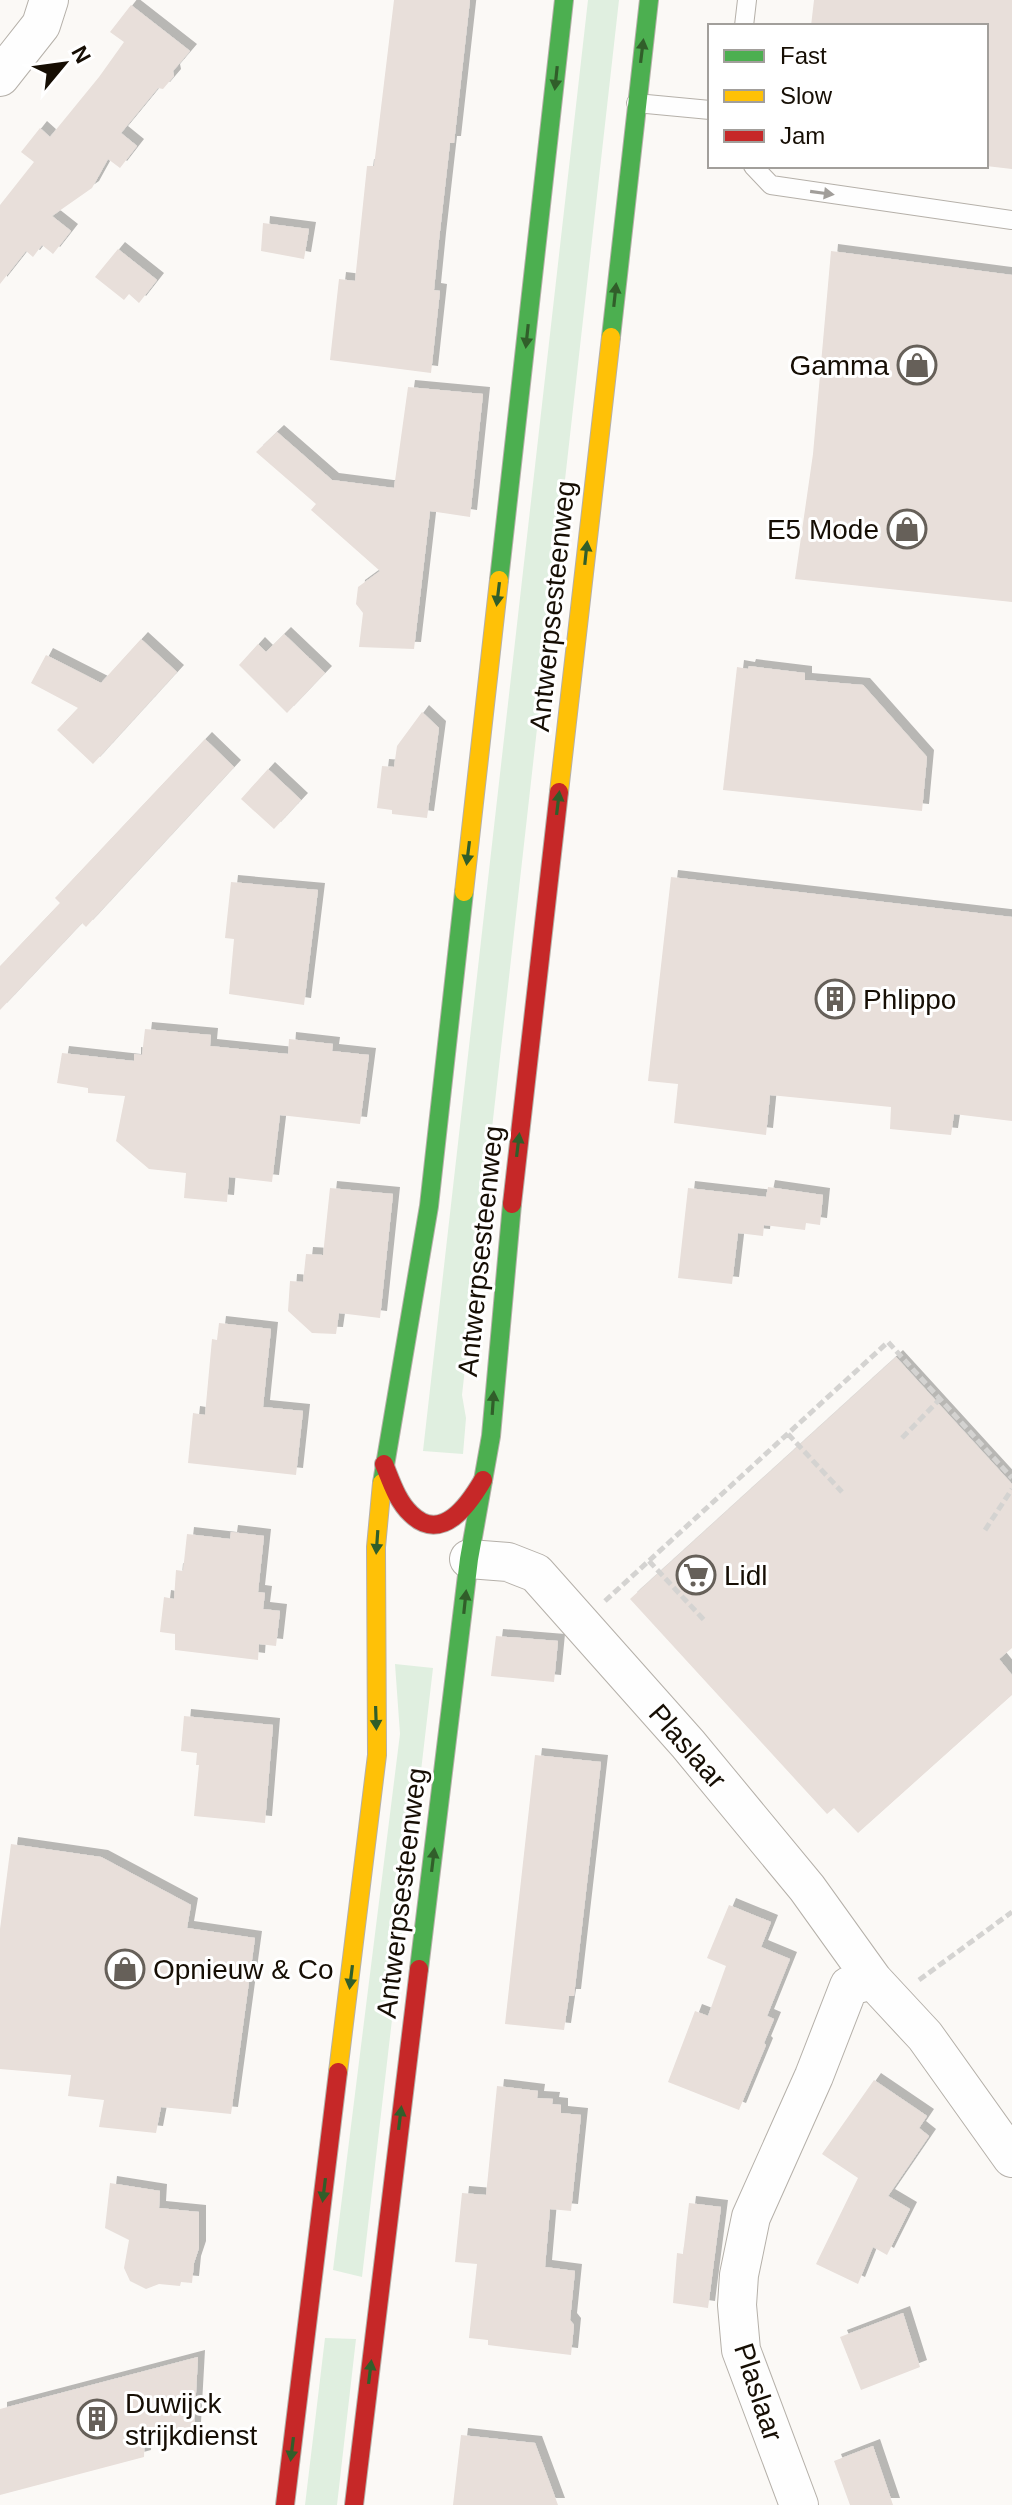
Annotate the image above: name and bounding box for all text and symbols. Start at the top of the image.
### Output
north arrow [24,24,104,104]
legend [708,24,988,168]
one-way arrow [636,38,649,63]
text: N [66,42,96,68]
text: Fast [780,42,827,69]
one-way arrow [549,65,562,90]
text: Slow [780,82,833,109]
text: Jam [780,122,825,149]
one-way arrow [810,187,835,200]
one-way arrow [608,282,621,307]
one-way arrow [521,324,534,349]
shop icon: Gamma [896,344,938,386]
place label: Gamma [789,350,889,381]
street label: Antwerpsesteenweg [524,479,581,733]
shop icon: E5 Mode [886,508,928,550]
place label: E5 Mode [767,514,879,545]
one-way arrow [580,541,593,566]
one-way arrow [492,582,505,607]
one-way arrow [552,790,565,815]
one-way arrow [461,840,474,865]
building icon: Phlippo [814,978,856,1020]
place label: Phlippo [863,984,956,1015]
street label: Antwerpsesteenweg [452,1124,509,1378]
one-way arrow [512,1132,525,1157]
one-way arrow [487,1390,500,1415]
one-way arrow [370,1530,383,1555]
supermarket icon: Lidl [675,1554,717,1596]
place label: Lidl [724,1560,768,1591]
one-way arrow [459,1589,472,1614]
street label: Plaslaar [643,1698,733,1795]
one-way arrow [369,1706,382,1731]
street label: Antwerpsesteenweg [371,1766,432,2020]
one-way arrow [426,1847,439,1872]
shop icon: Opnieuw & Co [104,1948,146,1990]
place label: Opnieuw & Co [153,1954,334,1985]
one-way arrow [344,1965,357,1990]
one-way arrow [394,2105,407,2130]
one-way arrow [317,2178,330,2203]
street label: Plaslaar [728,2339,789,2445]
one-way arrow [363,2359,376,2384]
place label: Duwijck strijkdienst [125,2388,257,2451]
building icon: Duwijck strijkdienst [76,2398,118,2440]
one-way arrow [285,2436,298,2461]

